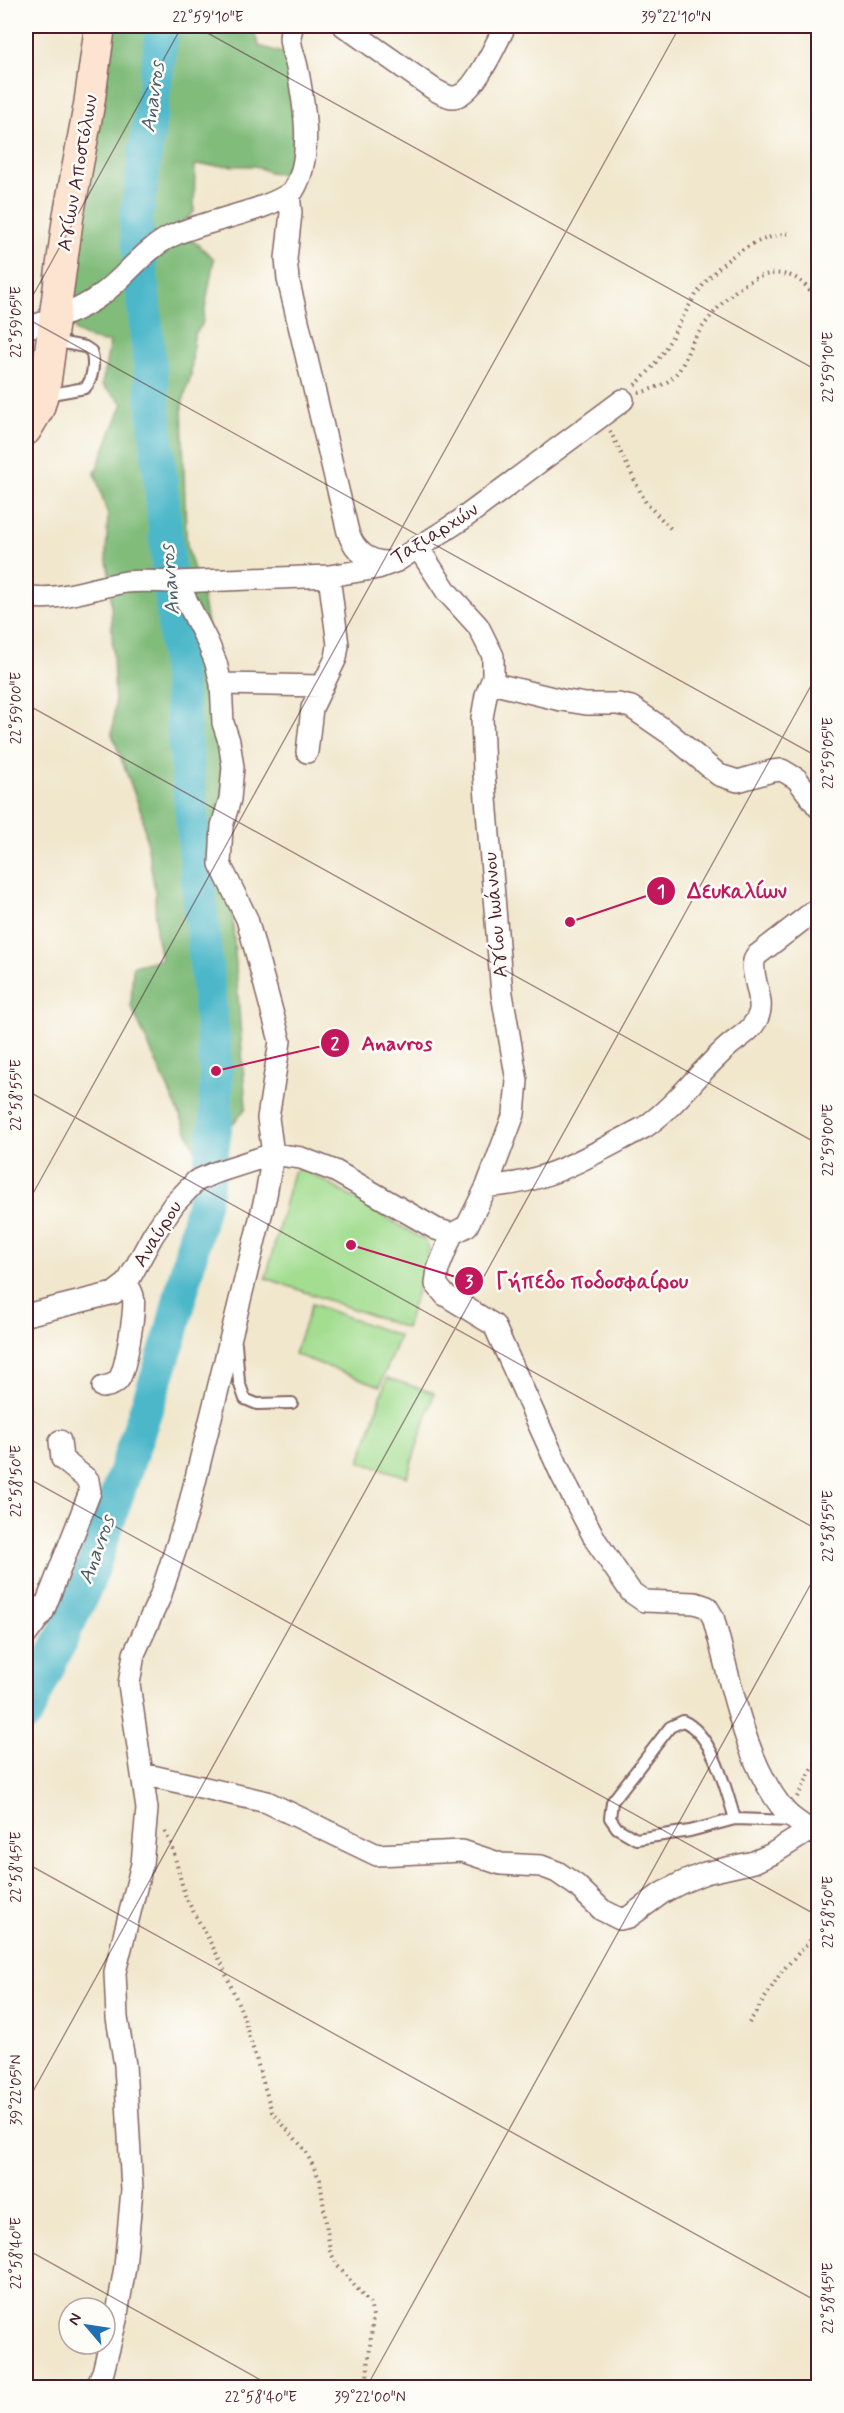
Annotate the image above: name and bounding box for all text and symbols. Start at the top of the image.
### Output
text: 22°59'10"E [173,8,244,28]
text: 39°22'10"N [641,8,711,28]
water label: Anavros [134,58,172,134]
street label: Αγίων Αποστόλων [51,92,105,254]
text: 22°59'05"E [7,286,27,358]
text: 22°59'10"E [819,331,839,402]
street label: Ταξιαρχών [386,496,484,571]
water label: Anavros [153,542,187,616]
text: 22°59'00"E [7,671,27,744]
text: 22°59'05"E [819,717,839,789]
street label: Αγίου Ιωάννου [477,851,515,979]
callout: Δευκαλίων [646,871,799,910]
text: Δευκαλίων [686,878,788,906]
text: 1 [657,880,665,904]
callout: Anavros [320,1024,444,1063]
text: Anavros [362,1030,433,1058]
text: 2 [331,1032,340,1056]
text: 22°58'55"E [7,1059,27,1131]
text: 22°59'00"E [819,1103,839,1176]
street label: Αναύρου [127,1196,189,1272]
callout: Γήπεδο ποδοσφαίρου [454,1262,700,1301]
text: Γήπεδο ποδοσφαίρου [496,1268,689,1296]
text: 3 [465,1270,474,1294]
text: 22°58'50"E [7,1444,27,1517]
text: 22°58'55"E [819,1490,839,1562]
water label: Anavros [72,1510,123,1588]
text: 22°58'45"E [7,1831,27,1903]
text: 22°58'50"E [819,1875,839,1948]
text: 39°22'05"N [7,2054,27,2126]
text: 22°58'40"E [7,2217,27,2289]
text: 22°58'45"E [819,2262,839,2334]
north arrow [57,2296,117,2356]
text: N [63,2310,87,2329]
text: 22°58'40"E [225,2388,297,2408]
text: 39°22'00"N [334,2388,406,2408]

